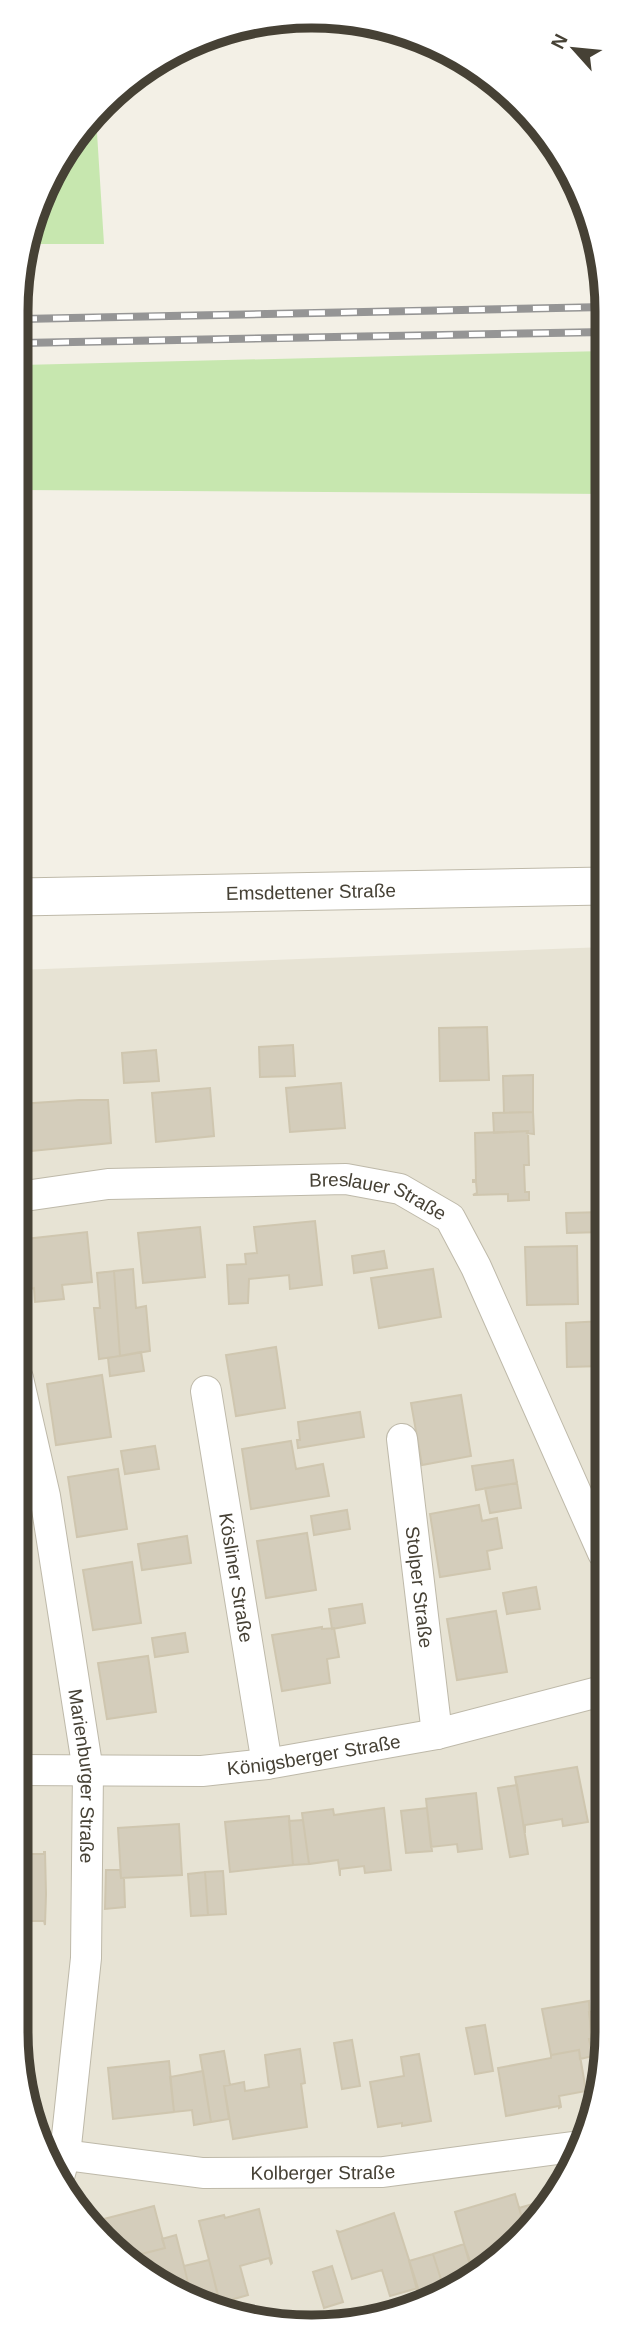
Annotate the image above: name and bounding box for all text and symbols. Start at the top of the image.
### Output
north arrow [539,14,609,84]
text: N [547,31,572,52]
street label: Emsdettener Straße [226,880,396,904]
street label: Breslauer Straße [309,1169,450,1225]
street label: Kösliner Straße [215,1511,257,1644]
street label: Stolper Straße [401,1525,437,1649]
street label: Marienburger Straße [64,1687,98,1863]
street label: Königsberger Straße [226,1731,402,1779]
street label: Kolberger Straße [250,2160,397,2184]

